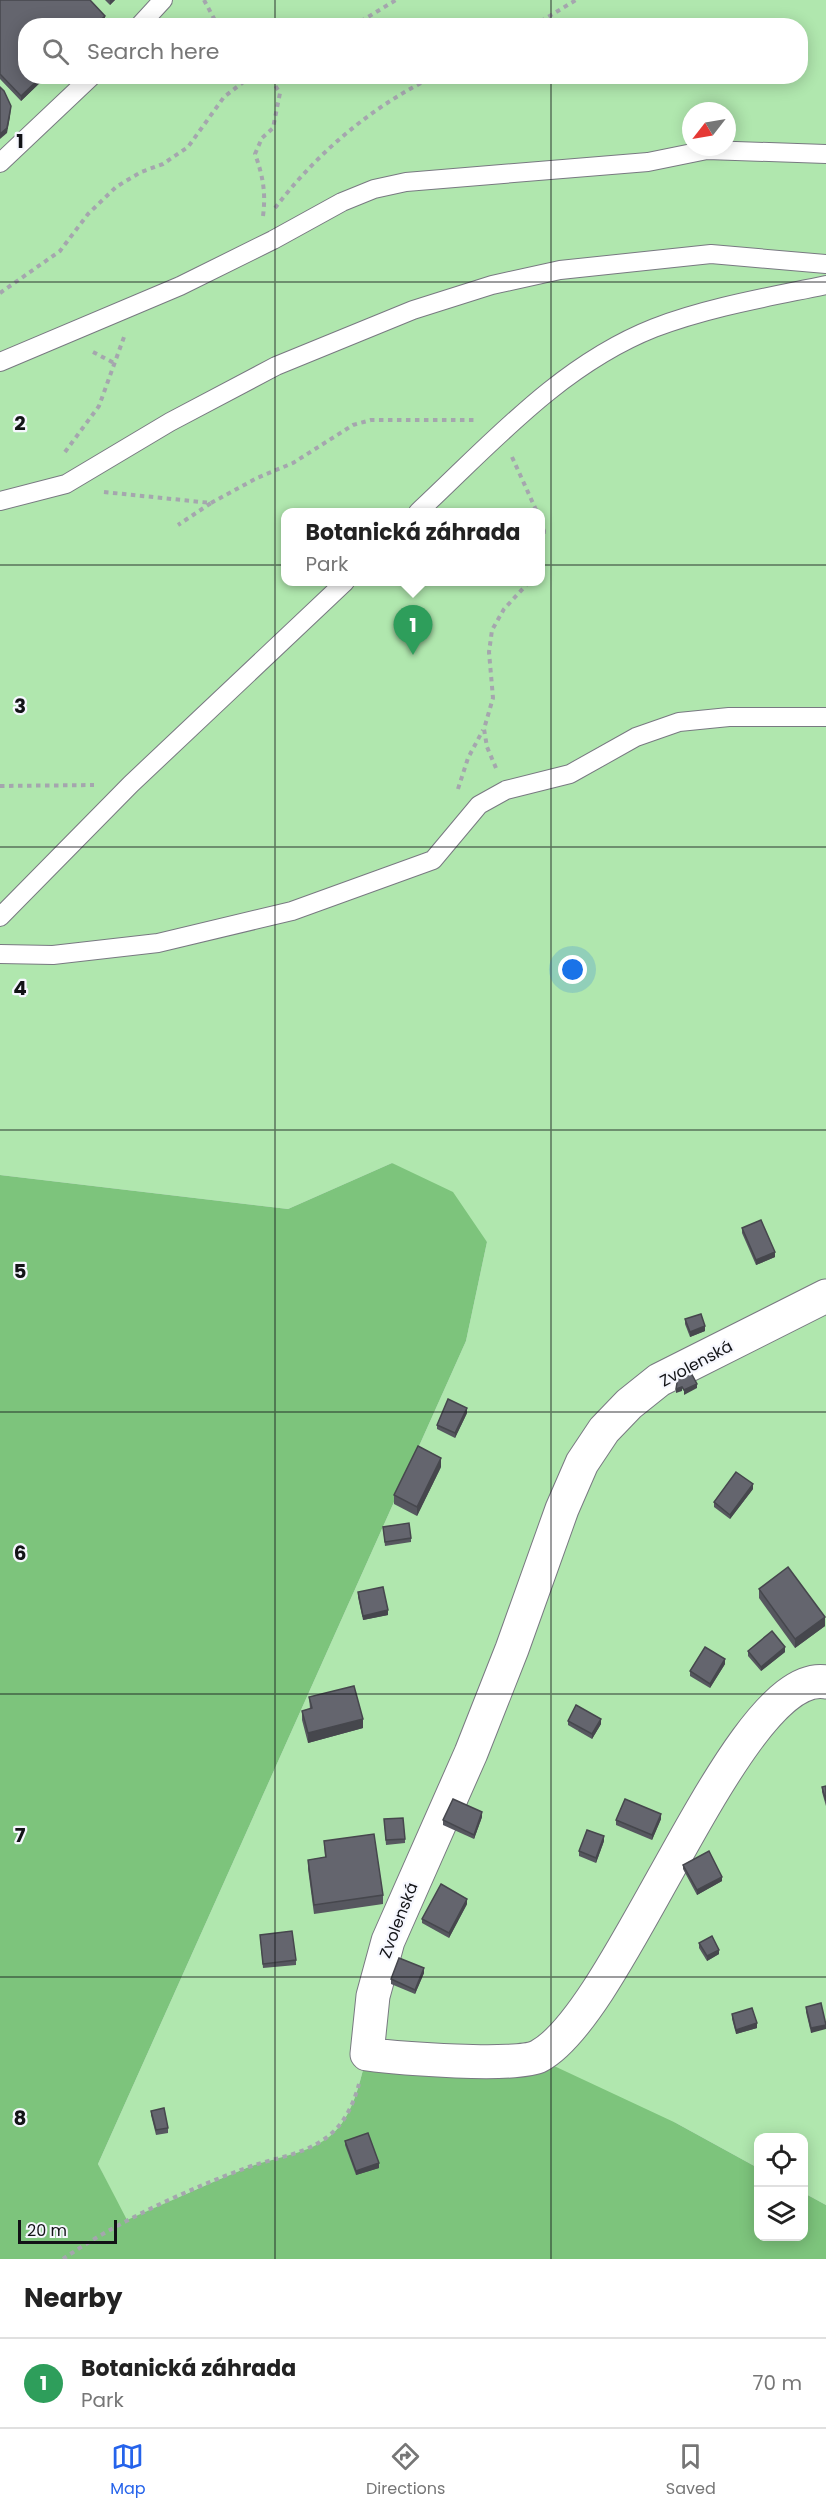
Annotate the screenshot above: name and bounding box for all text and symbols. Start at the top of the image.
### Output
search box [18,18,808,84]
icon: search [39,35,72,68]
text: Search here [87,36,220,67]
north arrow [682,102,736,156]
text: 1 [16,127,24,155]
text: 2 [14,409,26,437]
popup [281,508,545,586]
text: Botanická záhrada [305,517,521,548]
text: Park [305,550,348,578]
pin: 1 [394,606,432,655]
text: 3 [14,692,26,720]
your location [558,955,587,984]
text: 4 [13,974,27,1002]
text: 5 [14,1257,27,1285]
street label: Zvolenská [656,1335,737,1392]
text: 6 [14,1539,26,1567]
text: 7 [15,1821,26,1849]
street label: Zvolenská [374,1879,423,1961]
text: 8 [14,2104,26,2132]
map controls [754,2133,808,2241]
button: locate [754,2133,808,2187]
button: layers [754,2187,808,2241]
scale bar [18,2217,117,2244]
text: 20 m [27,2219,67,2242]
text: Nearby [24,2280,122,2316]
text: Botanická záhrada [81,2353,296,2384]
text: 1 [40,2369,47,2397]
text: 70 m [753,2369,802,2397]
text: Park [81,2386,124,2414]
tab: Map [110,2440,146,2501]
tab: Directions [366,2440,445,2501]
tab: Saved [666,2440,716,2501]

